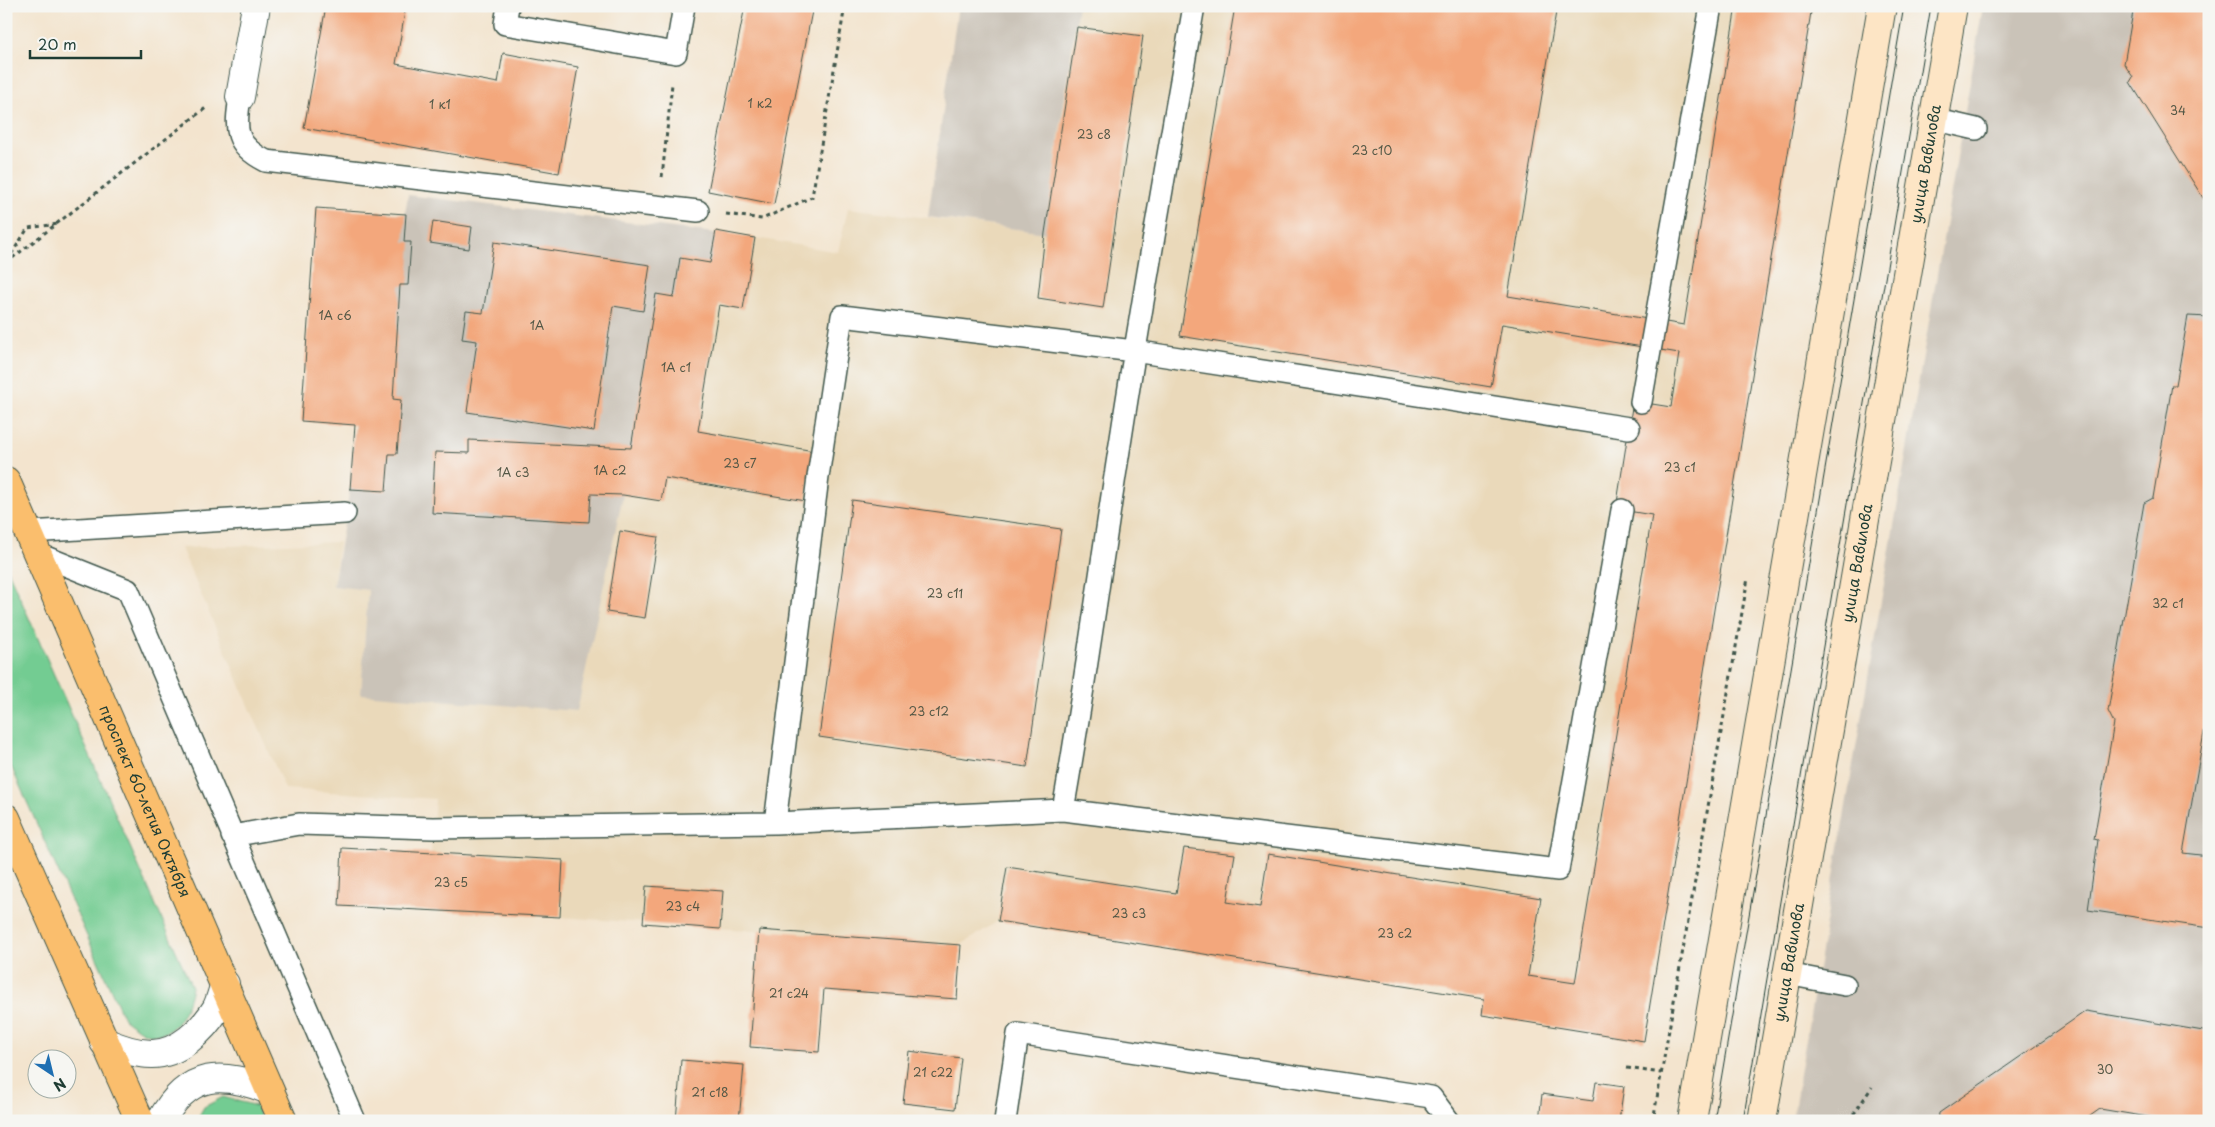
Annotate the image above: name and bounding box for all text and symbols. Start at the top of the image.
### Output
scale bar [30,28,141,60]
text: 20 m [38,32,77,55]
house number: 1 к2 [748,94,772,112]
house number: 1 к1 [429,95,451,113]
house number: 34 [2170,101,2186,119]
street label: улица Вавилова [1903,102,1946,225]
house number: 23 с8 [1077,125,1111,143]
house number: 23 с10 [1352,141,1392,159]
house number: 1А с6 [318,306,352,324]
house number: 1А [530,316,544,334]
house number: 1А с1 [661,358,691,376]
house number: 23 с7 [723,454,757,472]
house number: 23 с1 [1664,458,1696,476]
house number: 1А с2 [593,461,627,479]
house number: 1А с3 [497,463,529,481]
street label: улица Вавилова [1835,501,1878,624]
house number: 23 с11 [927,584,963,602]
house number: 32 с1 [2152,594,2184,612]
street label: проспект 60-летия Октября [94,701,198,901]
house number: 23 с12 [909,702,949,720]
house number: 23 с5 [434,873,468,891]
house number: 23 с4 [666,897,700,915]
street label: улица Вавилова [1766,900,1809,1023]
house number: 23 с3 [1112,904,1146,922]
house number: 23 с2 [1378,924,1412,942]
house number: 21 с24 [769,984,809,1002]
north arrow [28,1050,78,1100]
house number: 30 [2097,1060,2114,1078]
house number: 21 с22 [913,1063,953,1081]
text: N [49,1073,70,1097]
house number: 21 с18 [692,1083,728,1101]

